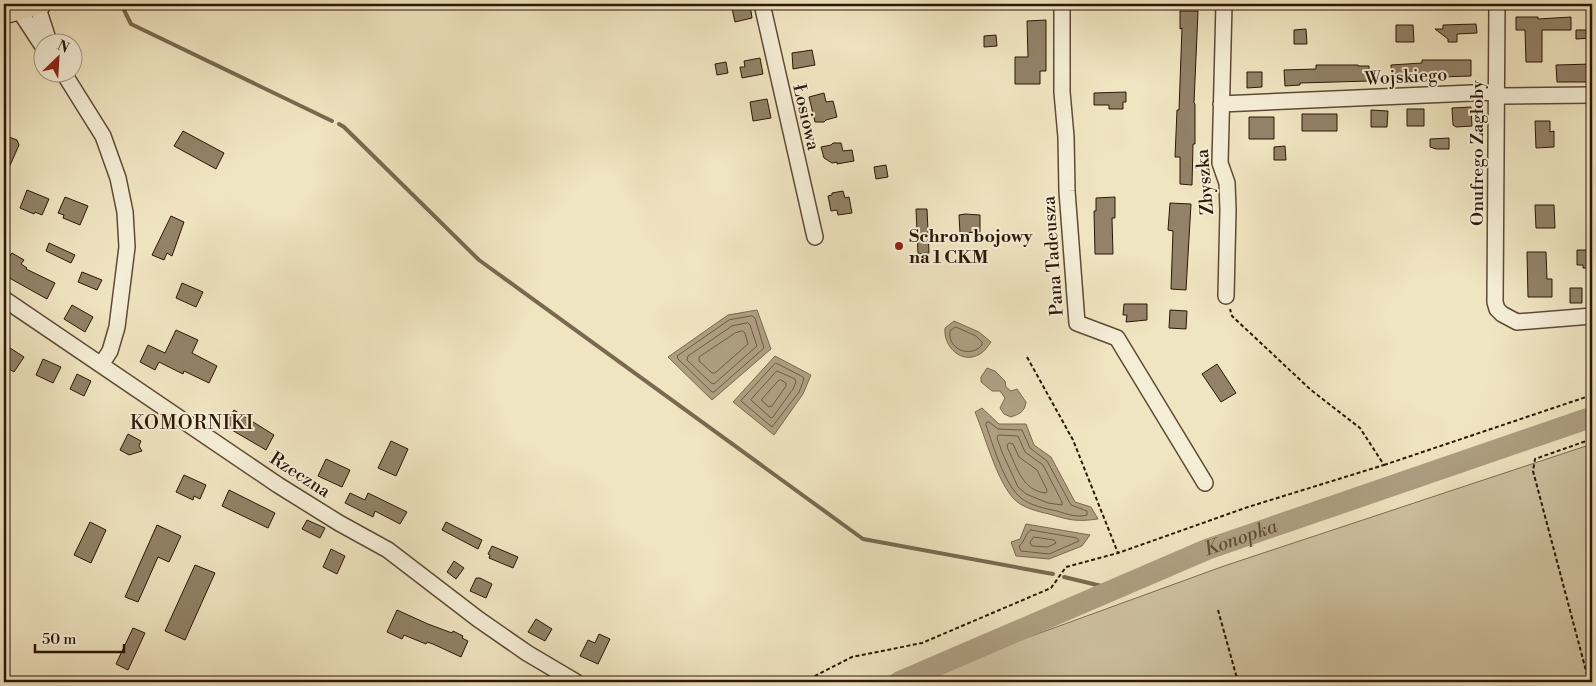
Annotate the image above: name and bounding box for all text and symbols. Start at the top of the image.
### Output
north arrow [32,32,82,82]
text: N [54,37,72,58]
street label: Wojskiego [1363,63,1448,91]
street label: Onufrego Zagłoby [1466,80,1489,226]
street label: Łosiowa [787,82,825,153]
street label: Zbyszka [1191,147,1219,216]
street label: Pana Tadeusza [1037,194,1069,317]
place label: Schron bojowy na 1 CKM [909,225,1033,269]
marker: Schron bojowy na 1 CKM [893,240,905,252]
district label: KOMORNIKI [130,411,254,435]
street label: Rzeczna [265,447,335,504]
water label: Konopka [1201,514,1281,561]
scale bar [35,621,124,653]
text: 50 m [42,630,76,649]

